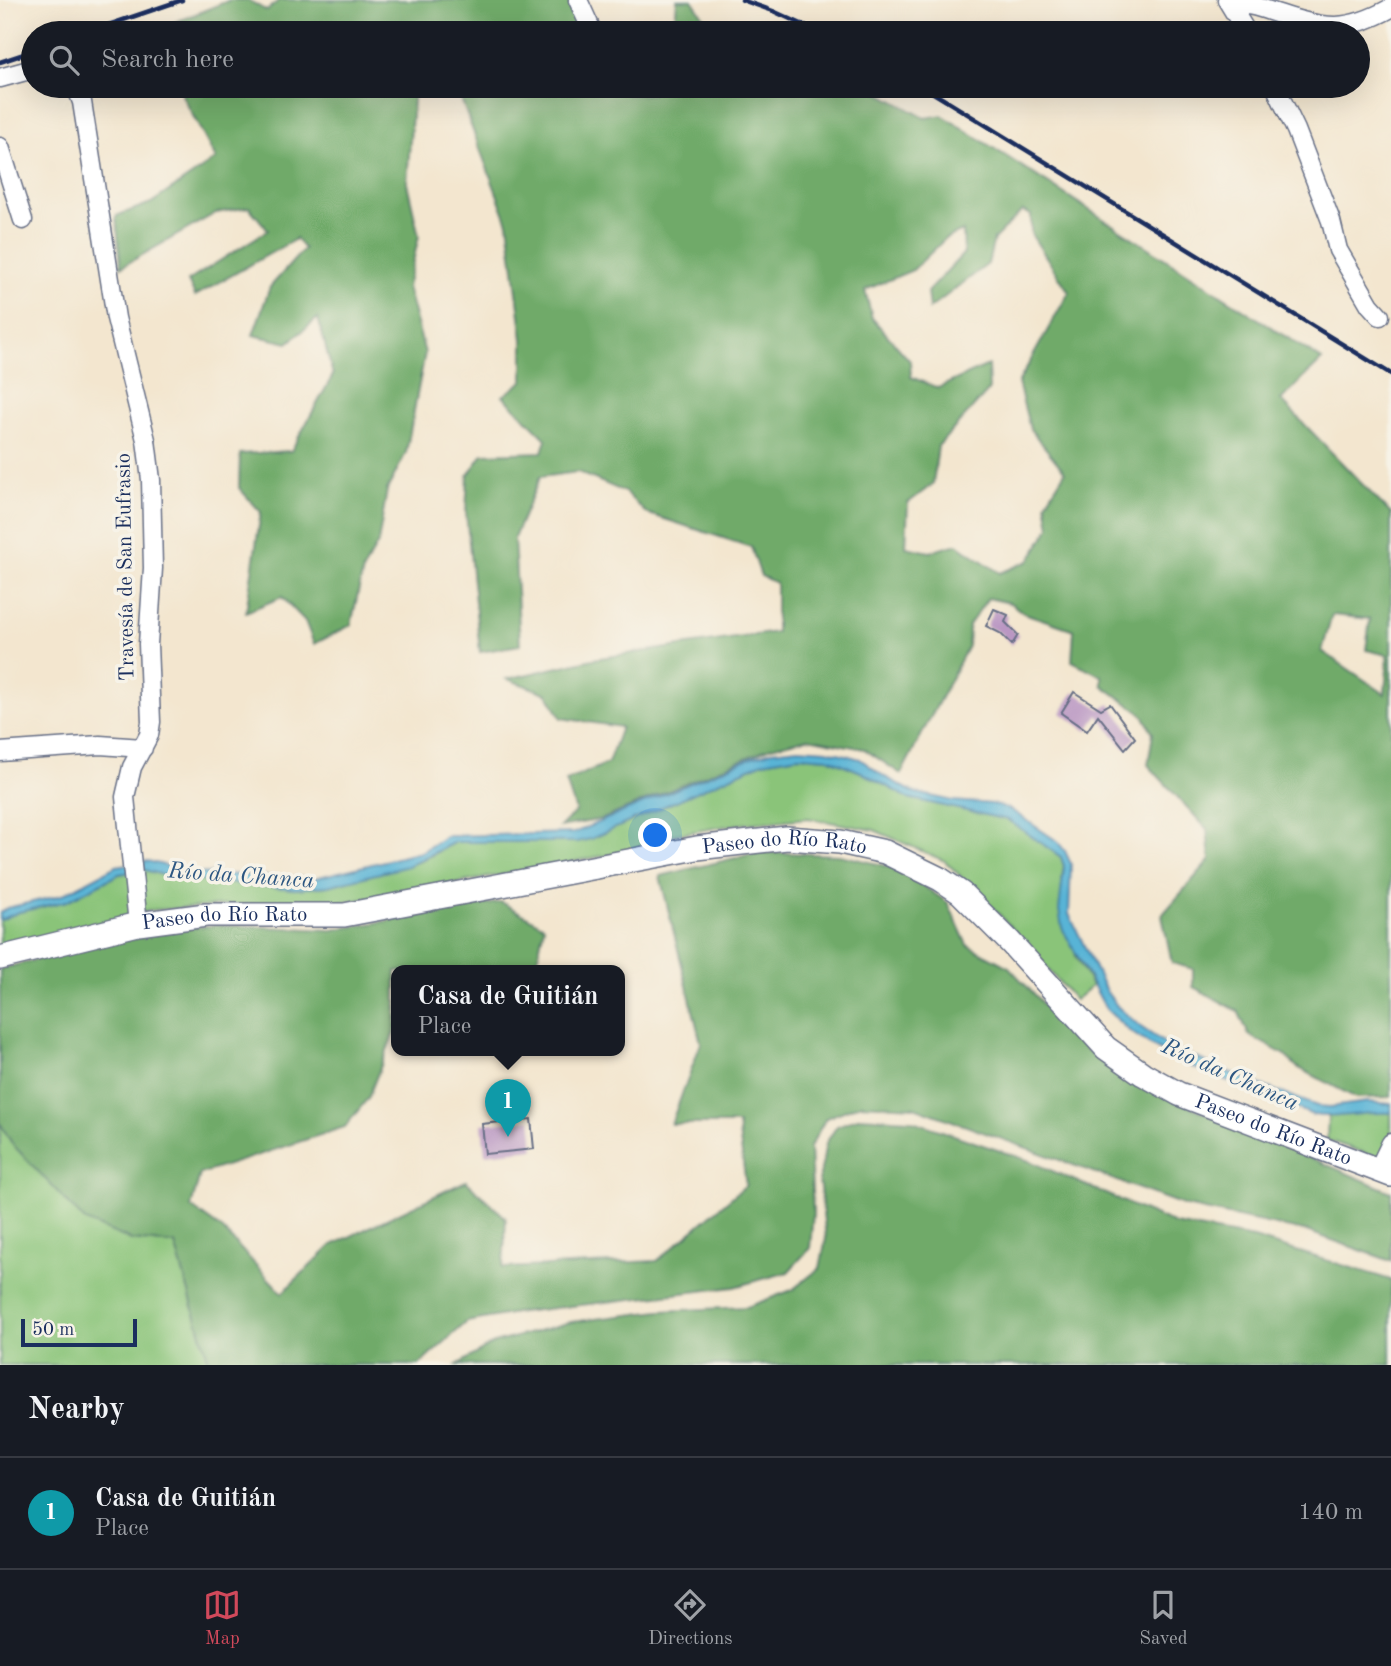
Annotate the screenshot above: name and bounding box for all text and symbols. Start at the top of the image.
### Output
search box [21,21,1370,98]
icon: search [45,41,83,79]
text: Search here [101,47,234,73]
street label: Travesía de San Eufrasio [114,453,138,681]
your location [638,818,672,852]
street label: Paseo do Río Rato [701,828,869,858]
water label: Río da Chanca [166,859,315,893]
street label: Paseo do Río Rato [140,904,307,934]
popup [391,965,625,1056]
text: Casa de Guitián [417,984,599,1010]
text: Place [417,1015,471,1038]
water label: Río da Chanca [1157,1034,1302,1115]
pin: 1 [485,1079,531,1137]
street label: Paseo do Río Rato [1192,1091,1355,1170]
scale bar [21,1316,136,1348]
text: 50 m [32,1321,74,1340]
text: Nearby [28,1395,125,1425]
text: Casa de Guitián [95,1486,276,1512]
text: 1 [44,1501,58,1524]
text: 140 m [1298,1501,1363,1524]
text: Place [95,1517,149,1540]
tab: Map [203,1586,241,1651]
tab: Directions [648,1586,733,1651]
tab: Saved [1139,1586,1188,1651]

